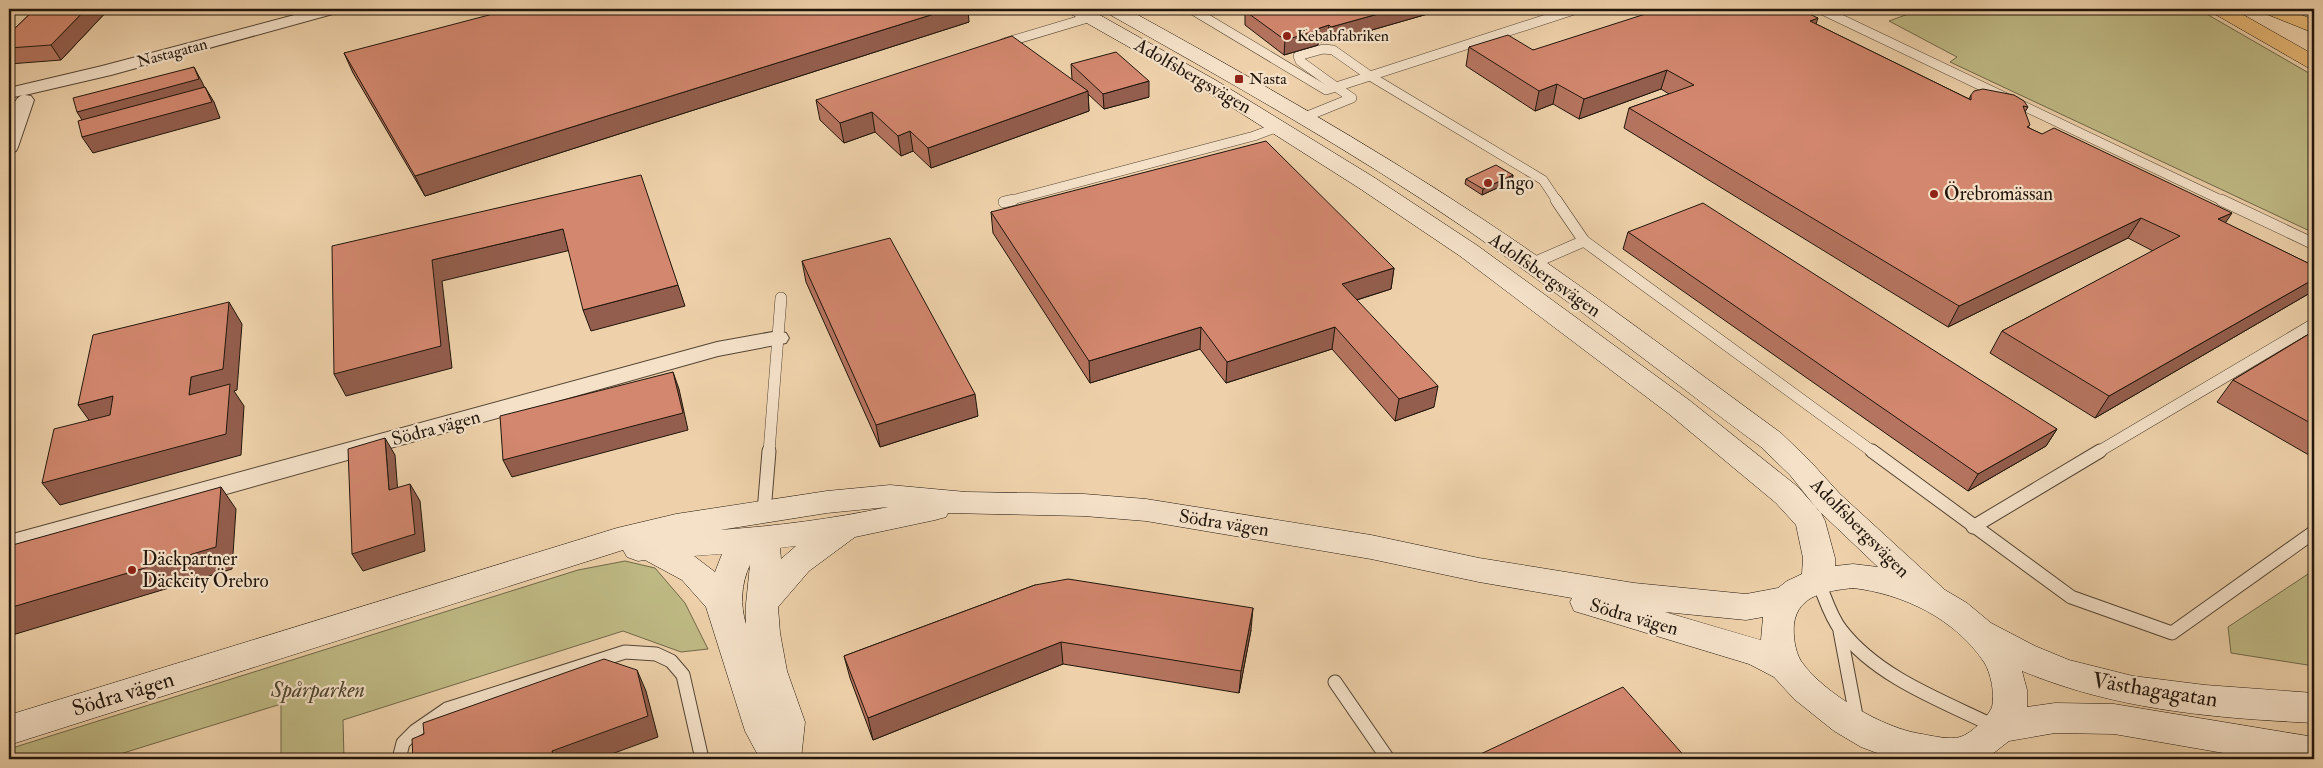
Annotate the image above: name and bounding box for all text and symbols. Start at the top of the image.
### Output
place label: Kebabfabriken [1297,26,1389,46]
marker: Kebabfabriken [1281,30,1293,42]
street label: Adolfsbergsvägen [1129,32,1256,119]
street label: Nastagatan [135,34,209,72]
place label: Nasta [1249,69,1287,89]
marker: Nasta [1233,73,1245,85]
place label: Ingo [1498,171,1534,195]
marker: Ingo [1482,177,1494,189]
place label: Örebromässan [1944,181,2053,206]
marker: Örebromässan [1928,188,1940,200]
street label: Adolfsbergsvägen [1484,227,1606,323]
street label: Södra vägen [389,405,483,451]
street label: Adolfsbergsvägen [1804,472,1915,583]
street label: Södra vägen [1177,504,1271,542]
place label: Däckpartner Däckcity Örebro [142,547,269,593]
marker: Däckpartner Däckcity Örebro [126,564,138,576]
street label: Södra vägen [1587,593,1681,641]
street label: Södra vägen [69,665,177,723]
street label: Västhagagatan [2090,666,2220,714]
park label: Spårparken [270,676,365,704]

